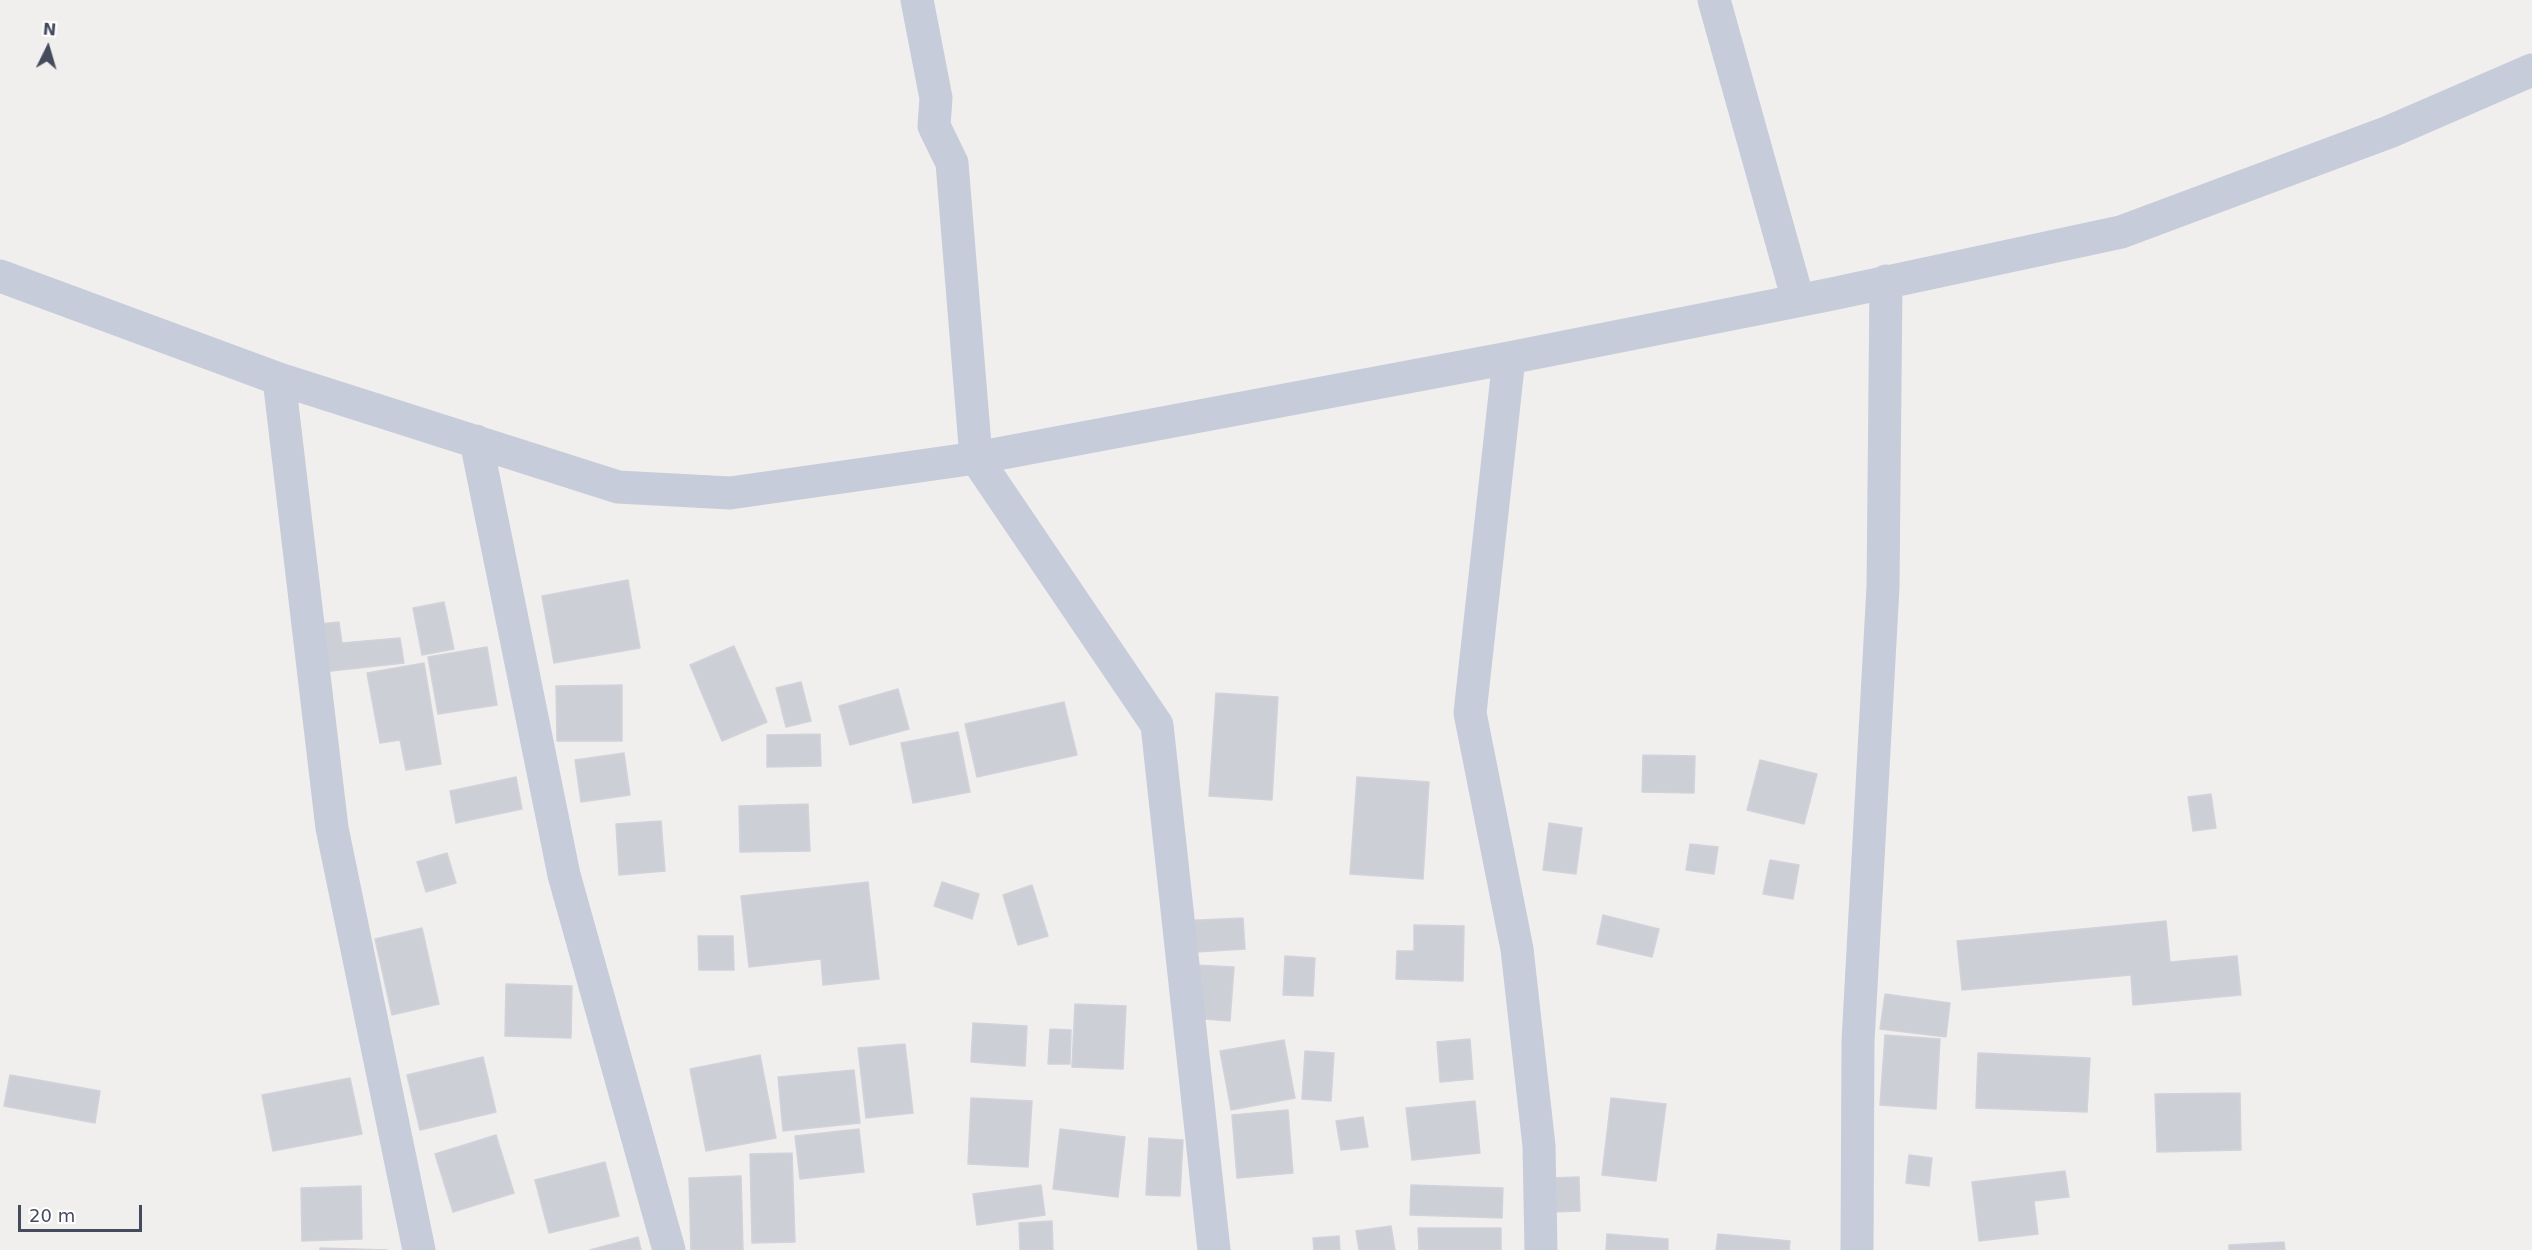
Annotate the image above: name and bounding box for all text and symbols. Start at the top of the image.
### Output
north arrow [18,18,78,78]
text: N [42,20,57,40]
scale bar [21,1193,146,1231]
text: 20 m [29,1205,75,1226]

